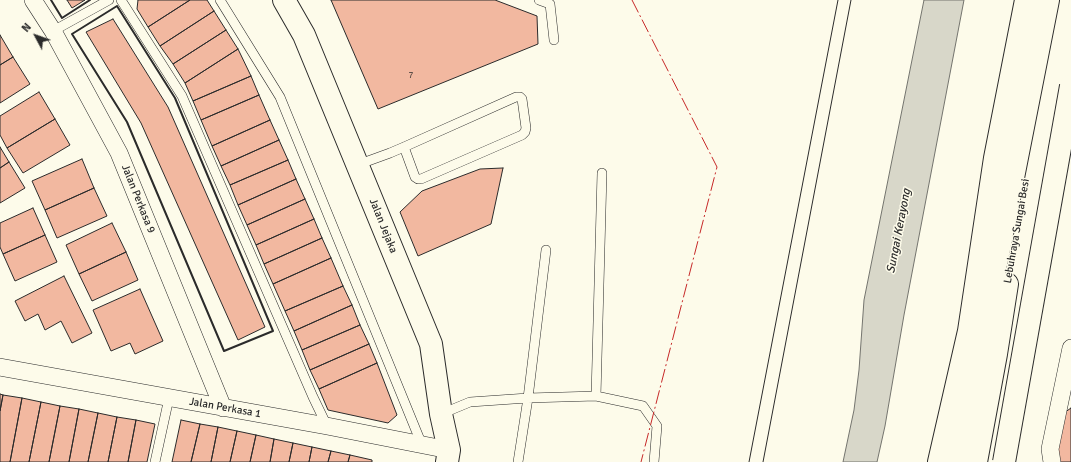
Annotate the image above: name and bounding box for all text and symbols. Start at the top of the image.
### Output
north arrow [16,16,56,56]
text: N [19,21,34,35]
house number: 7 [409,71,413,81]
street label: Jalan Perkasa 9 [118,163,158,235]
street label: Lebuhraya Sungai Besi [1001,178,1033,284]
water label: Sungai Kerayong [884,187,914,275]
street label: Jalan Jejaka [366,197,400,255]
street label: Jalan Perkasa 1 [188,395,262,421]

